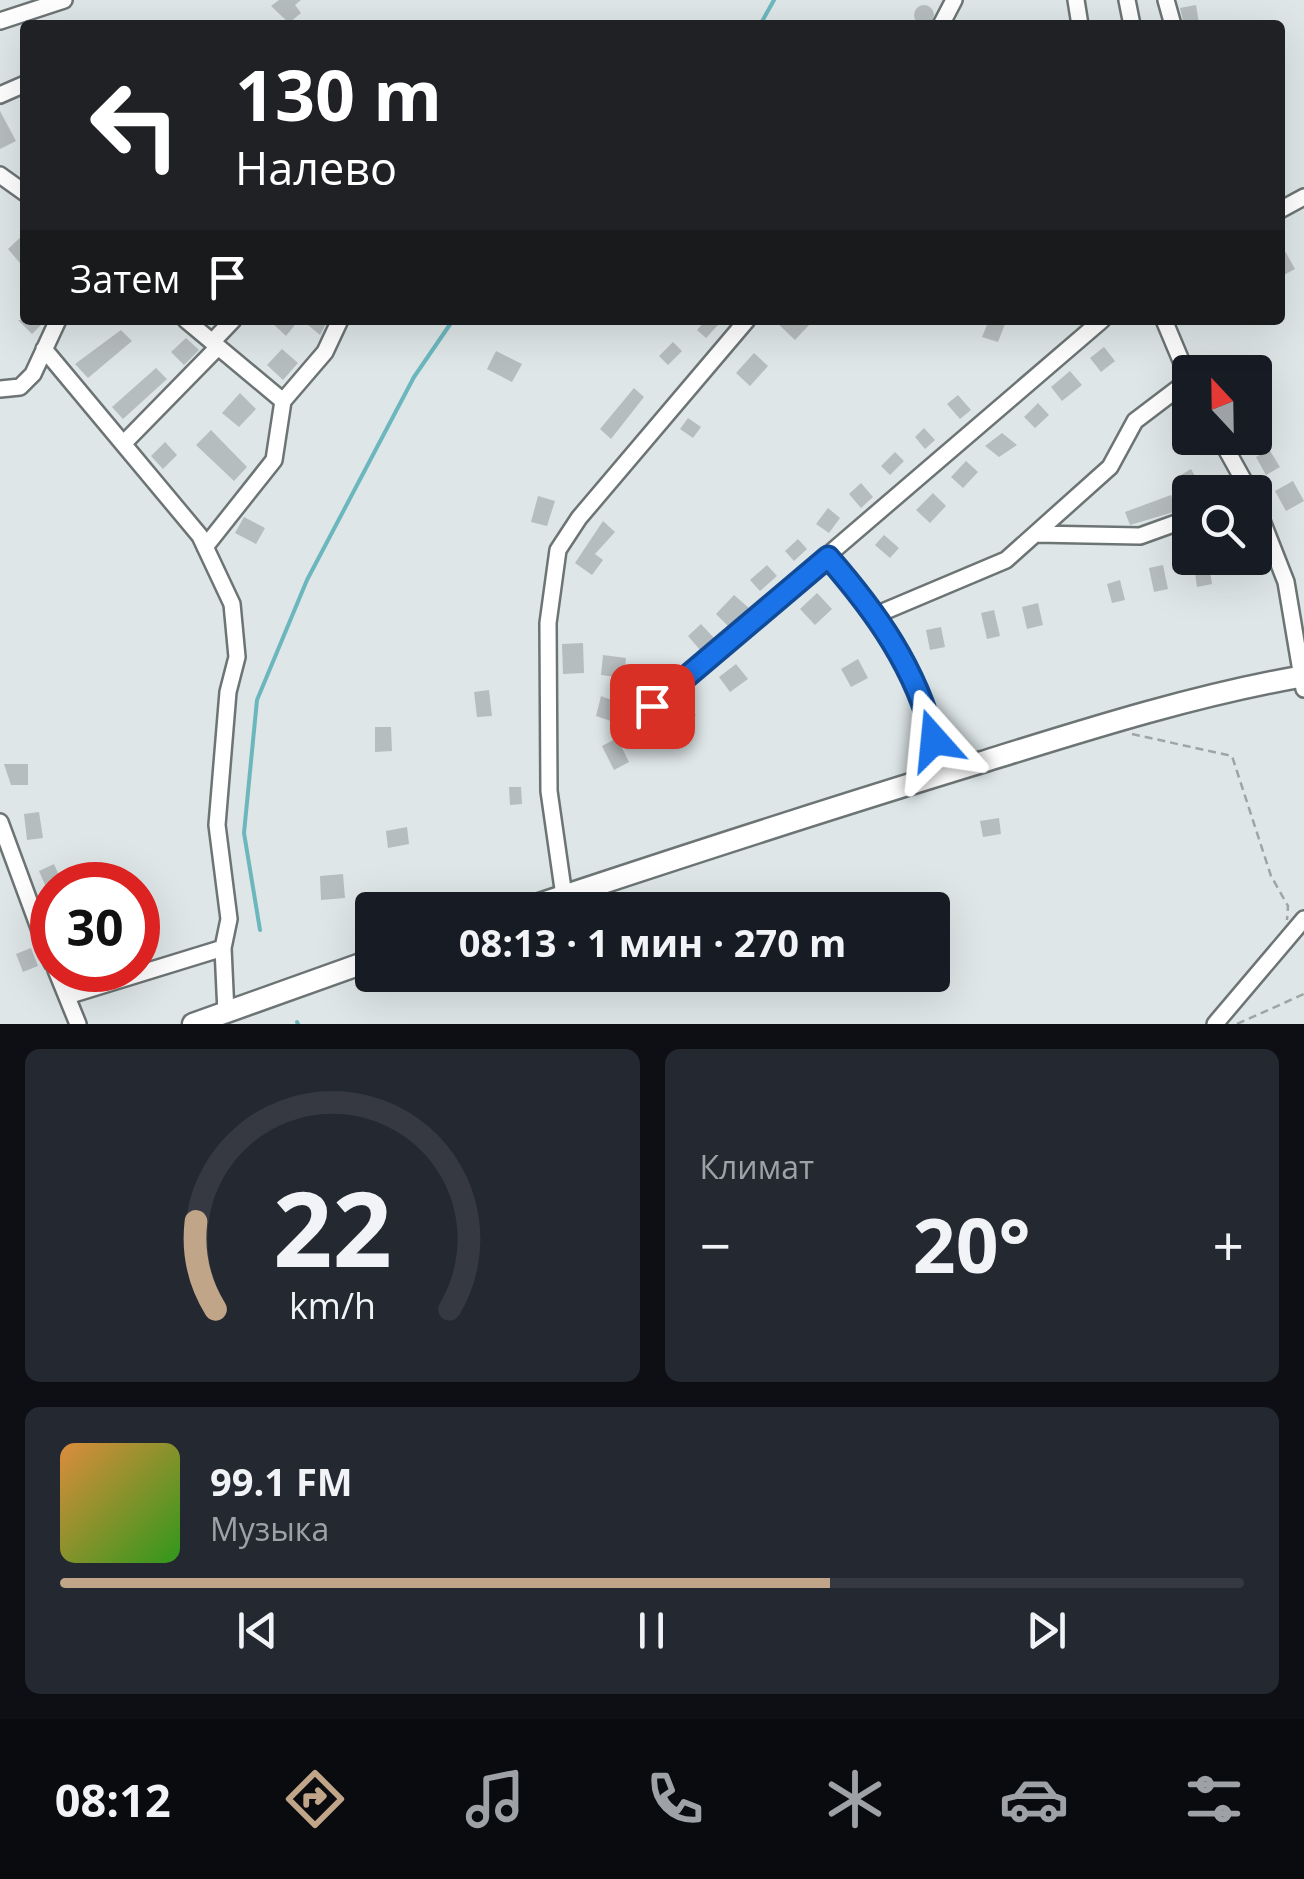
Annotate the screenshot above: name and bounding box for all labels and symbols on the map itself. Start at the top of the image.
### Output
north arrow [1172,355,1272,455]
pin [610,664,695,749]
position arrow [882,688,986,792]
speed limit sign: 30 [30,862,160,992]

